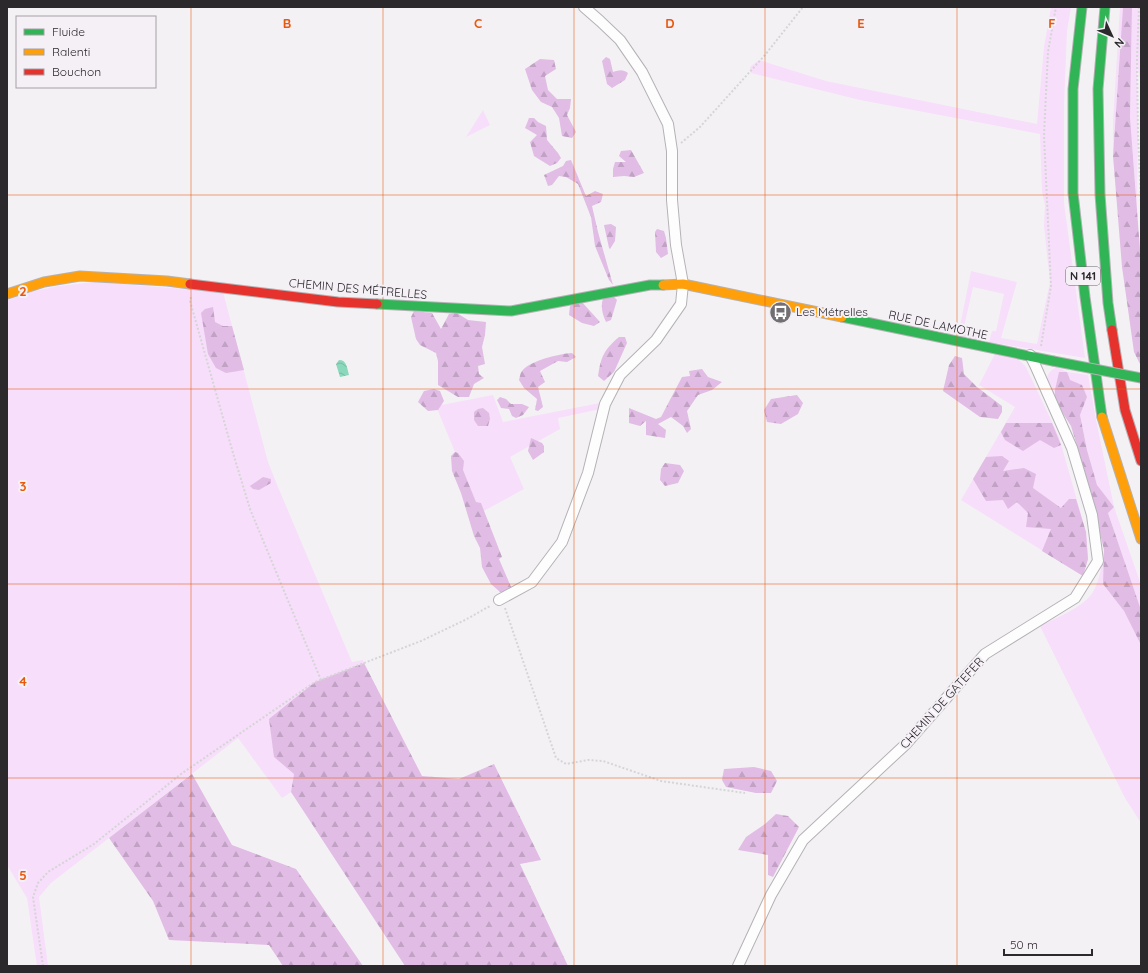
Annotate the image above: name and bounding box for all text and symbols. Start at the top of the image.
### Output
text: B [283,15,291,31]
text: C [474,15,482,31]
text: D [665,15,675,31]
text: E [857,15,865,31]
text: F [1048,15,1056,31]
legend [16,16,156,88]
north arrow [1092,16,1132,56]
text: Fluide [52,24,85,39]
text: N [1111,35,1127,51]
text: Ralenti [52,44,90,59]
text: Bouchon [52,64,101,79]
road number: N 141 [1066,267,1100,285]
street label: CHEMIN DES MÉTRELLES [288,275,428,302]
text: 2 [19,283,27,299]
bus stop icon: Les Métrelles [768,299,794,325]
place label: Les Métrelles [796,304,868,319]
street label: RUE DE LAMOTHE [887,307,989,342]
text: 3 [20,478,27,494]
street label: CHEMIN DE GATEFER [897,654,987,752]
text: 4 [19,673,27,689]
text: 5 [19,867,27,883]
scale bar [1004,931,1092,957]
text: 50 m [1010,937,1038,952]

